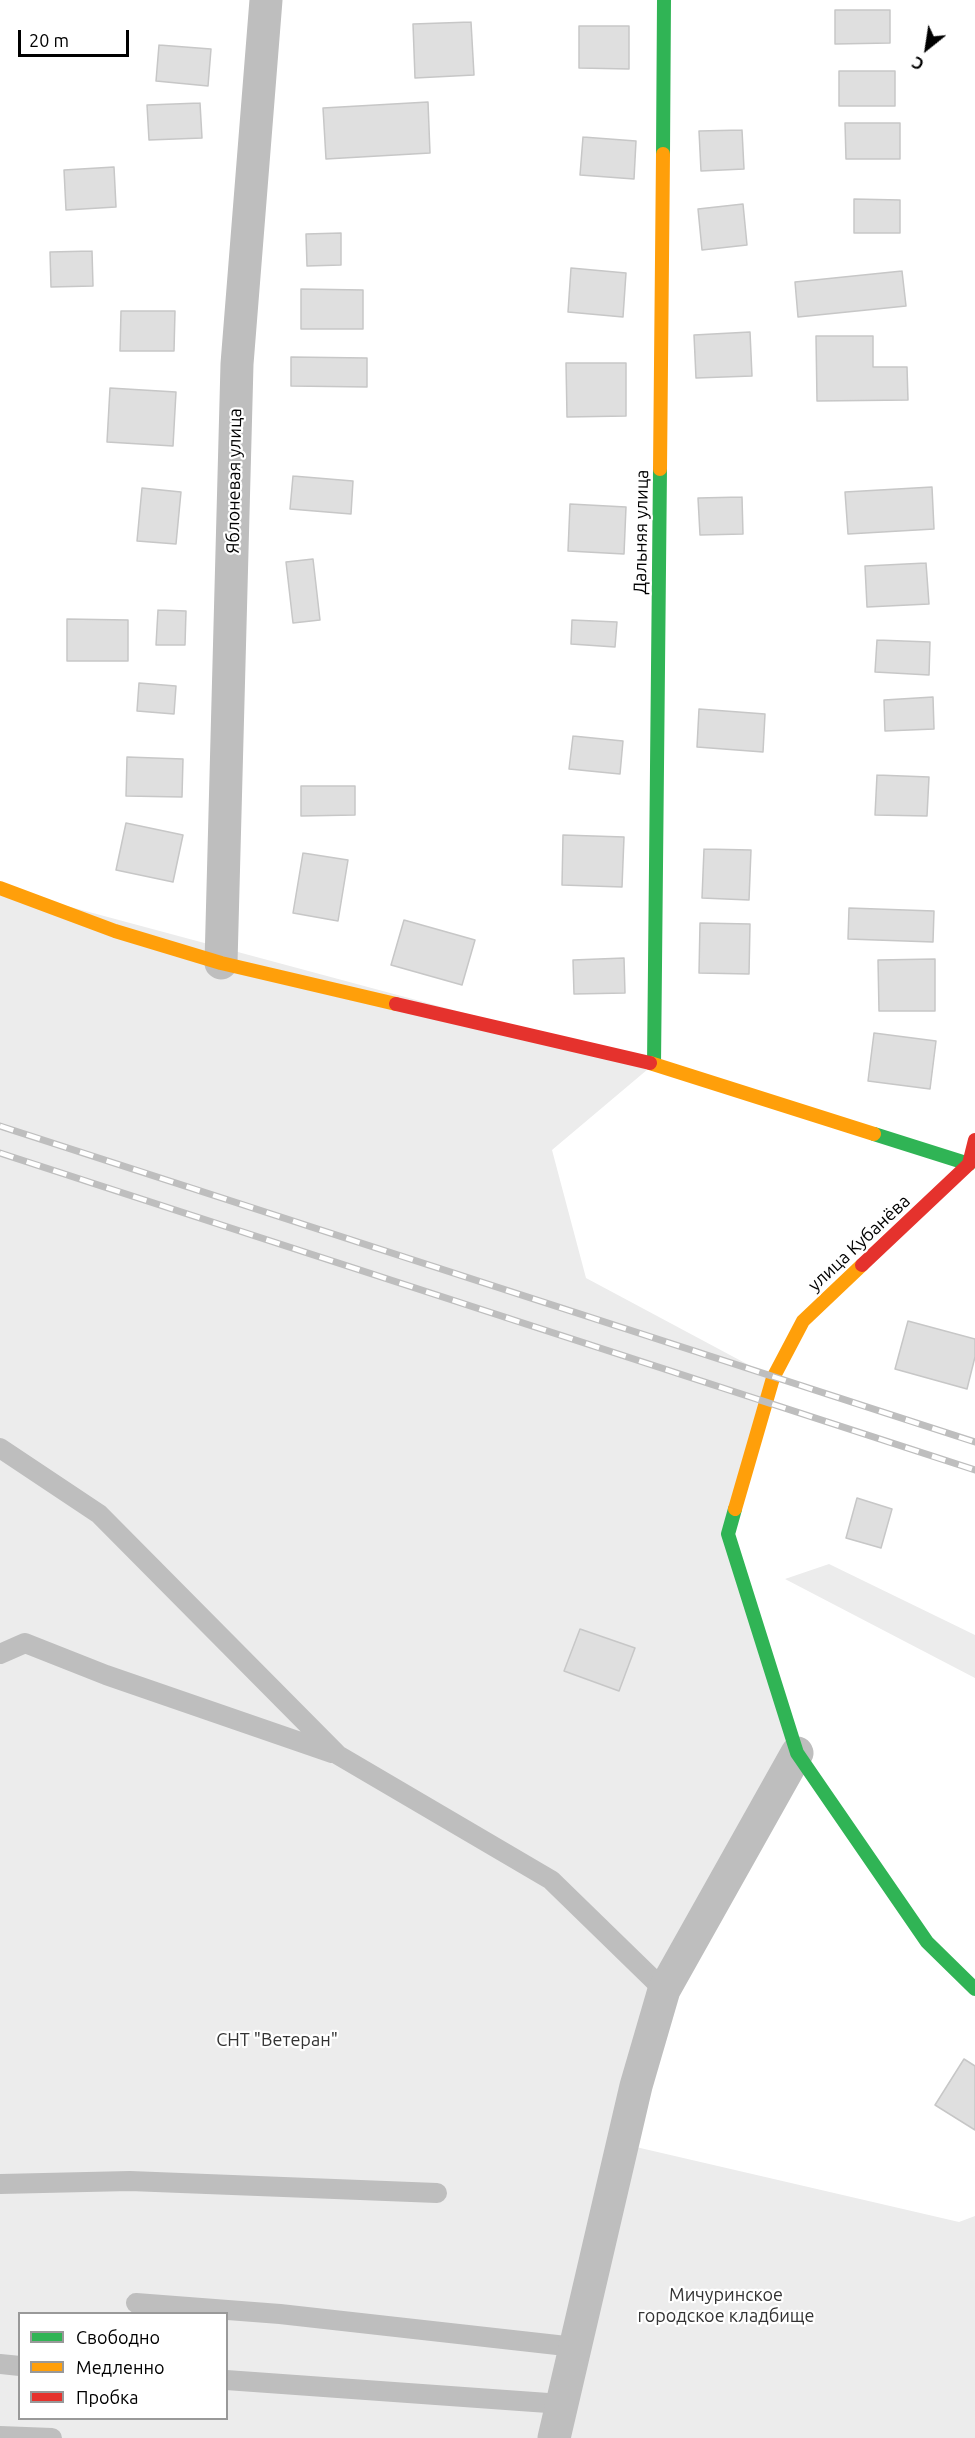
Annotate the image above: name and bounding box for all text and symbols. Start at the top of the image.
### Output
scale bar [21,18,132,56]
north arrow [897,18,957,78]
text: 20 m [29,30,69,50]
text: С [909,53,927,74]
street label: Яблоневая улица [222,408,246,554]
street label: Дальняя улица [629,469,653,595]
street label: улица Кубанёва [803,1190,915,1296]
park label: СНТ "Ветеран" [216,2029,338,2051]
park label: Мичуринское городское кладбище [637,2284,815,2326]
legend [18,2312,228,2420]
text: Свободно [76,2327,160,2347]
text: Медленно [76,2357,165,2377]
text: Пробка [76,2387,139,2407]

